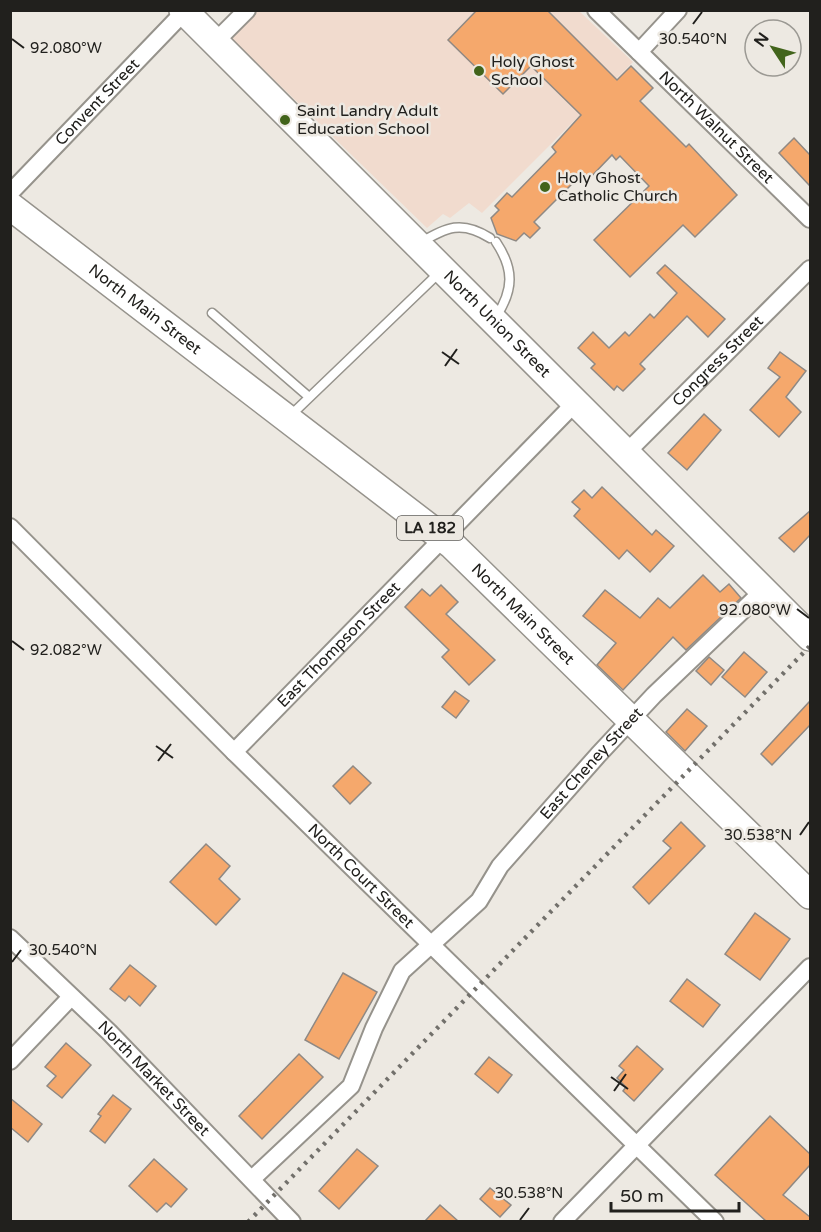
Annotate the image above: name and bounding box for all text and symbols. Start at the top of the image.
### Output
north arrow [743,18,803,78]
text: N [750,29,774,51]
text: 30.540°N [659,30,727,48]
text: 92.080°W [30,39,102,57]
place label: Holy Ghost School [491,52,575,90]
street label: Convent Street [51,54,144,150]
marker: Holy Ghost School [472,64,486,78]
street label: North Walnut Street [655,67,778,188]
place label: Saint Landry Adult Education School [297,101,438,139]
marker: Saint Landry Adult Education School [278,113,292,127]
place label: Holy Ghost Catholic Church [557,168,678,206]
marker: Holy Ghost Catholic Church [538,180,552,194]
street label: North Main Street [85,260,205,359]
street label: North Union Street [439,266,555,382]
street label: Congress Street [668,311,768,411]
road number: LA 182 [397,516,463,540]
street label: North Main Street [467,559,579,669]
street label: East Thompson Street [273,578,405,712]
text: 92.080°W [719,601,791,619]
text: 92.082°W [30,641,102,659]
street label: East Cheney Street [536,703,647,824]
street label: North Court Street [304,820,418,933]
text: 30.538°N [724,826,792,844]
text: 30.540°N [29,941,97,959]
street label: North Market Street [93,1017,214,1140]
scale bar [611,1175,738,1213]
text: 30.538°N [495,1184,563,1202]
text: 50 m [620,1185,664,1207]

